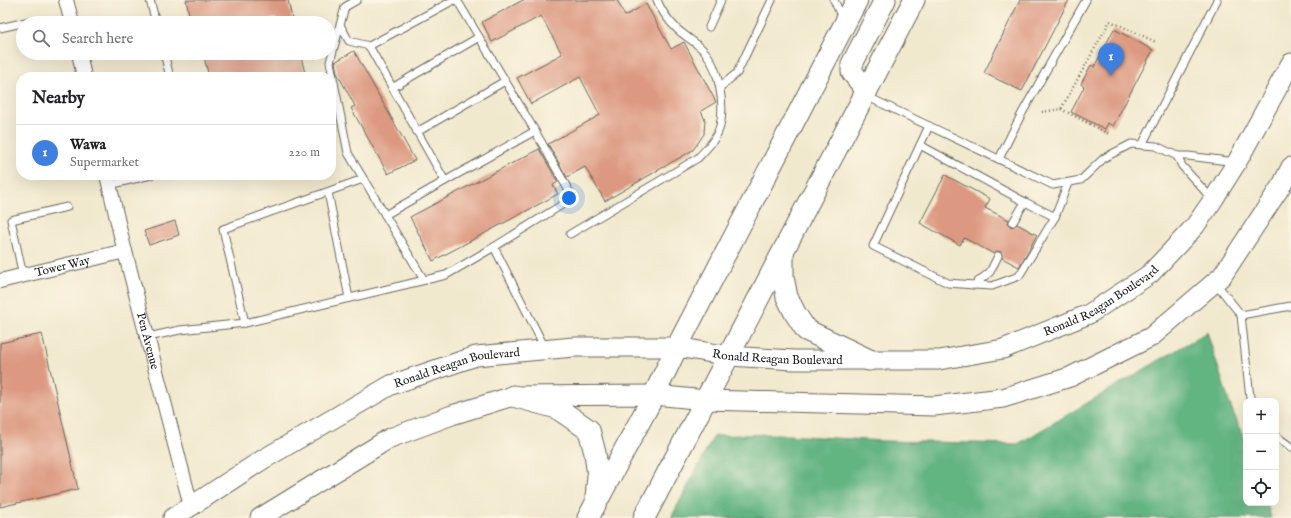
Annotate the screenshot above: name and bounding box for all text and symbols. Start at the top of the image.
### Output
search box [16,16,336,60]
icon: search [30,27,52,49]
text: Search here [62,29,133,48]
pin: 1 [1098,43,1124,76]
text: Nearby [32,88,85,109]
text: Wawa [70,135,106,154]
text: 1 [43,144,47,161]
text: 220 m [289,144,320,161]
text: Supermarket [70,154,139,171]
your location [559,188,579,208]
street label: Tower Way [33,252,91,280]
street label: Ronald Reagan Boulevard [1041,262,1162,339]
street label: Pen Avenue [134,311,163,371]
street label: Ronald Reagan Boulevard [392,344,521,391]
street label: Ronald Reagan Boulevard [711,346,843,368]
map controls [1243,398,1279,506]
button: + [1243,398,1279,434]
button: − [1243,434,1279,470]
button: locate [1243,470,1279,506]

